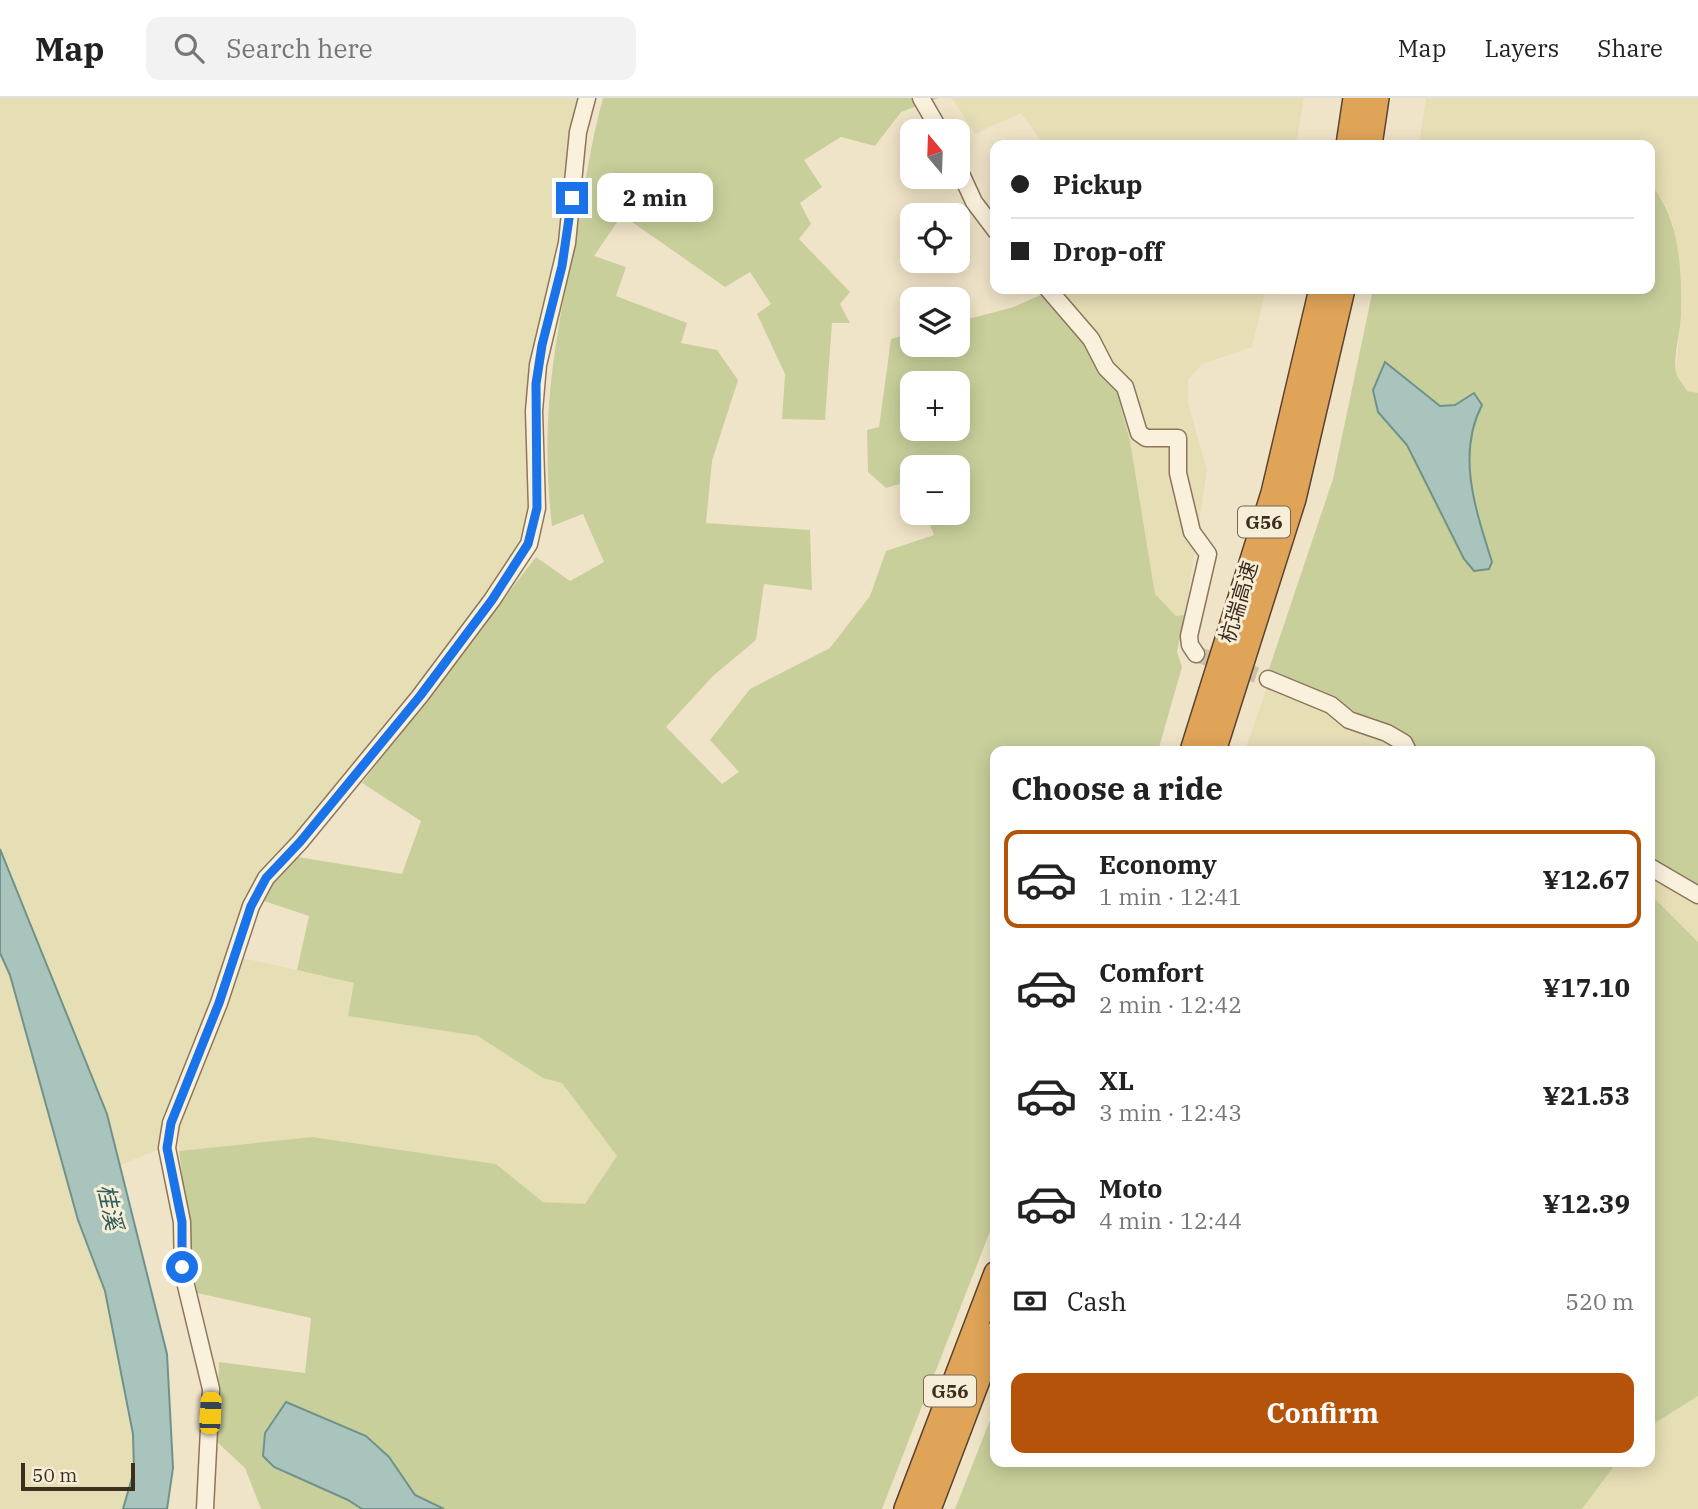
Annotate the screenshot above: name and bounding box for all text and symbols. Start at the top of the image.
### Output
search box [146,17,636,80]
text: Map [35,27,104,70]
icon: search [170,29,208,67]
text: Search here [226,31,373,65]
text: Map [1398,32,1446,64]
text: Layers [1484,32,1559,64]
text: Share [1597,32,1663,64]
north arrow [900,119,970,189]
map controls [900,119,970,525]
text: Pickup [1053,167,1143,201]
callout: 2 min [596,174,712,222]
route end [556,182,588,214]
text: 2 min [623,182,687,212]
button: locate [900,203,970,273]
text: Drop-off [1053,234,1164,268]
button: layers [900,287,970,357]
button: + [900,371,970,441]
button: − [900,455,970,525]
road number: G56 [1238,506,1290,538]
street label: 杭瑞高速 [1212,557,1264,646]
text: Choose a ride [1011,767,1223,809]
text: Economy [1099,847,1217,881]
icon: car [1015,848,1078,911]
text: ¥12.67 [1543,862,1630,896]
text: 1 min · 12:41 [1099,881,1242,911]
text: Comfort [1099,955,1204,989]
icon: car [1015,956,1078,1019]
text: ¥17.10 [1543,970,1630,1004]
text: 2 min · 12:42 [1099,989,1242,1019]
text: XL [1099,1063,1134,1097]
icon: car [1015,1064,1078,1127]
text: ¥21.53 [1543,1078,1630,1112]
text: 3 min · 12:43 [1099,1097,1242,1127]
text: Moto [1099,1171,1162,1205]
icon: car [1015,1172,1078,1235]
water label: 桂溪 [92,1181,131,1235]
text: ¥12.39 [1543,1186,1630,1220]
text: 4 min · 12:44 [1099,1205,1242,1235]
route start [166,1251,198,1283]
icon: cash [1011,1282,1049,1320]
text: Cash [1067,1284,1127,1318]
text: 520 m [1565,1286,1634,1316]
button: Confirm [1011,1373,1634,1453]
road number: G56 [924,1376,976,1406]
car [199,1391,222,1435]
scale bar [21,1460,135,1492]
text: 50 m [32,1463,77,1487]

